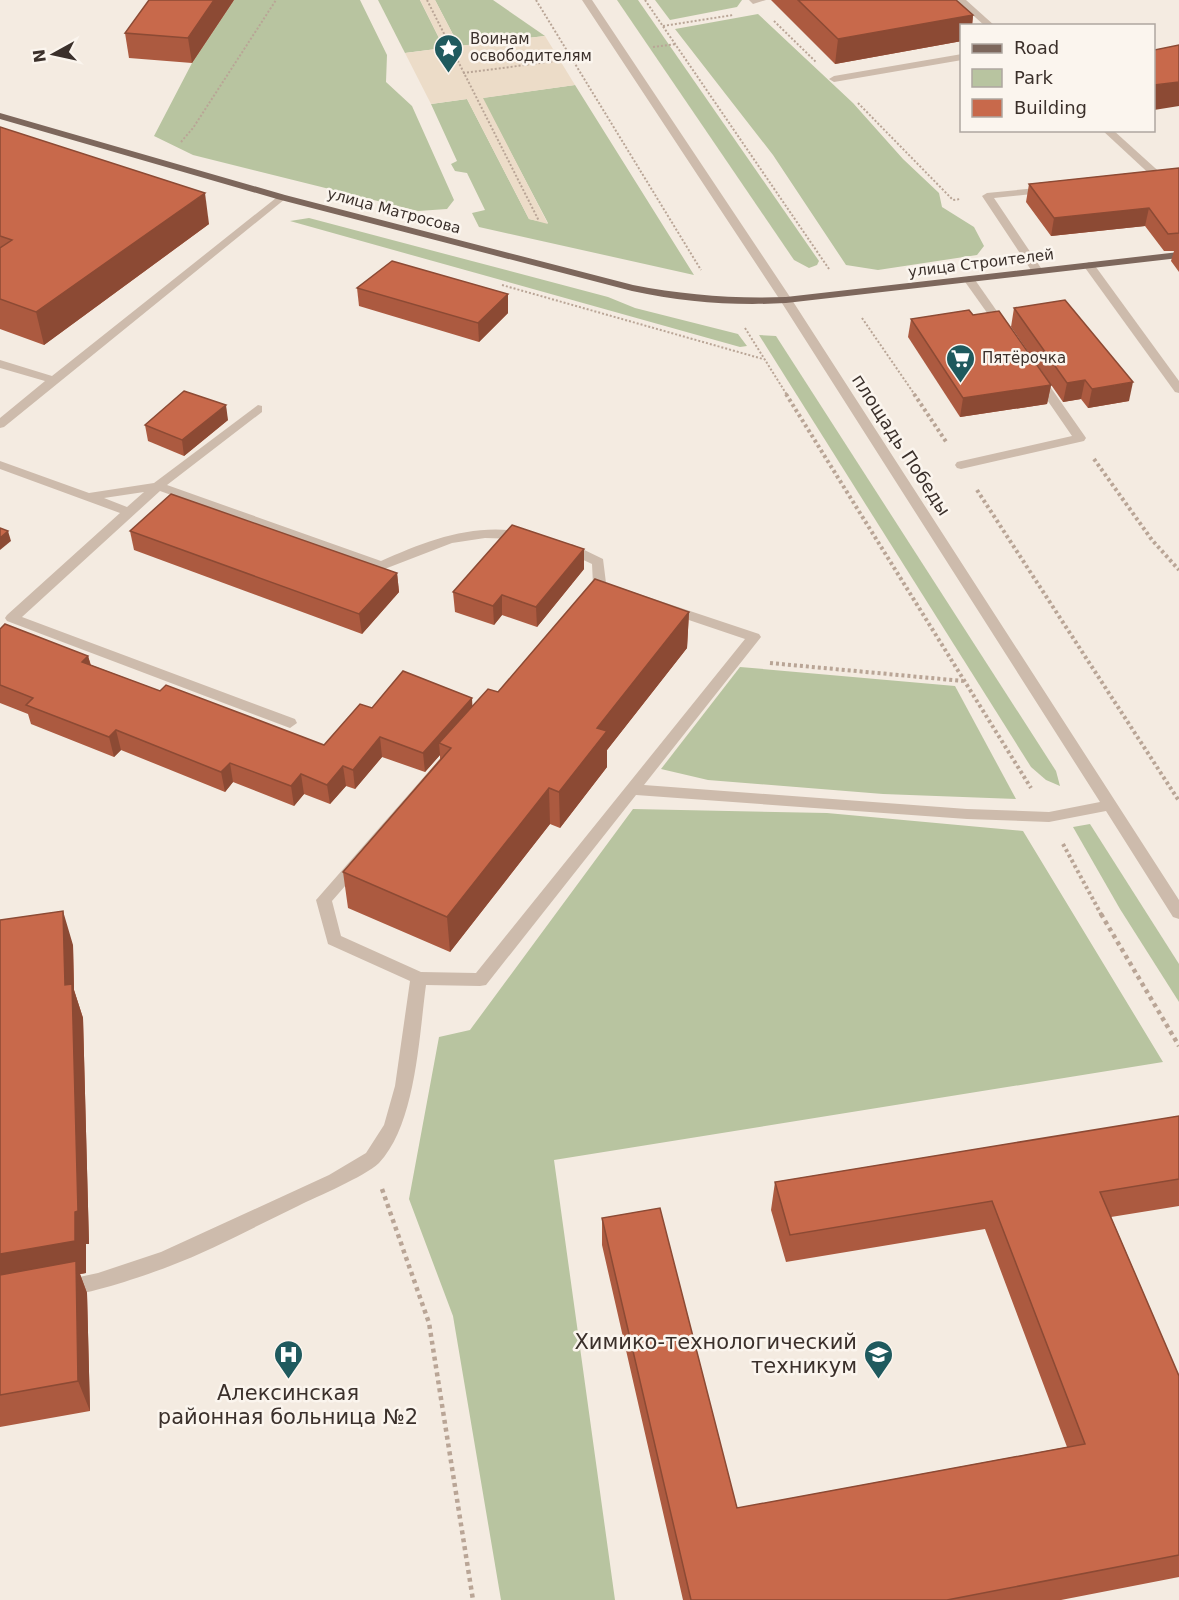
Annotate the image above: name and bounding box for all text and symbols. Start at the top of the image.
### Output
north arrow [24,24,84,84]
legend [960,24,1155,132]
place label: Воинам освободителям [470,30,592,65]
place icon: Воинам освободителям [433,32,465,74]
text: Road [1014,37,1059,58]
text: N [29,48,50,64]
text: Park [1014,67,1053,88]
text: Building [1014,97,1087,118]
street label: улица Матросова [325,185,463,237]
street label: улица Строителей [907,245,1055,281]
supermarket icon: Пятёрочка [945,342,977,384]
place label: Пятёрочка [982,349,1066,367]
street label: площадь Победы [848,370,955,519]
place label: Химико-технологический техникум [574,1330,857,1378]
hospital icon: Алексинская районная больница №2 [272,1338,304,1380]
school or university icon: Химико-технологический техникум [862,1338,894,1380]
place label: Алексинская районная больница №2 [158,1381,418,1429]

